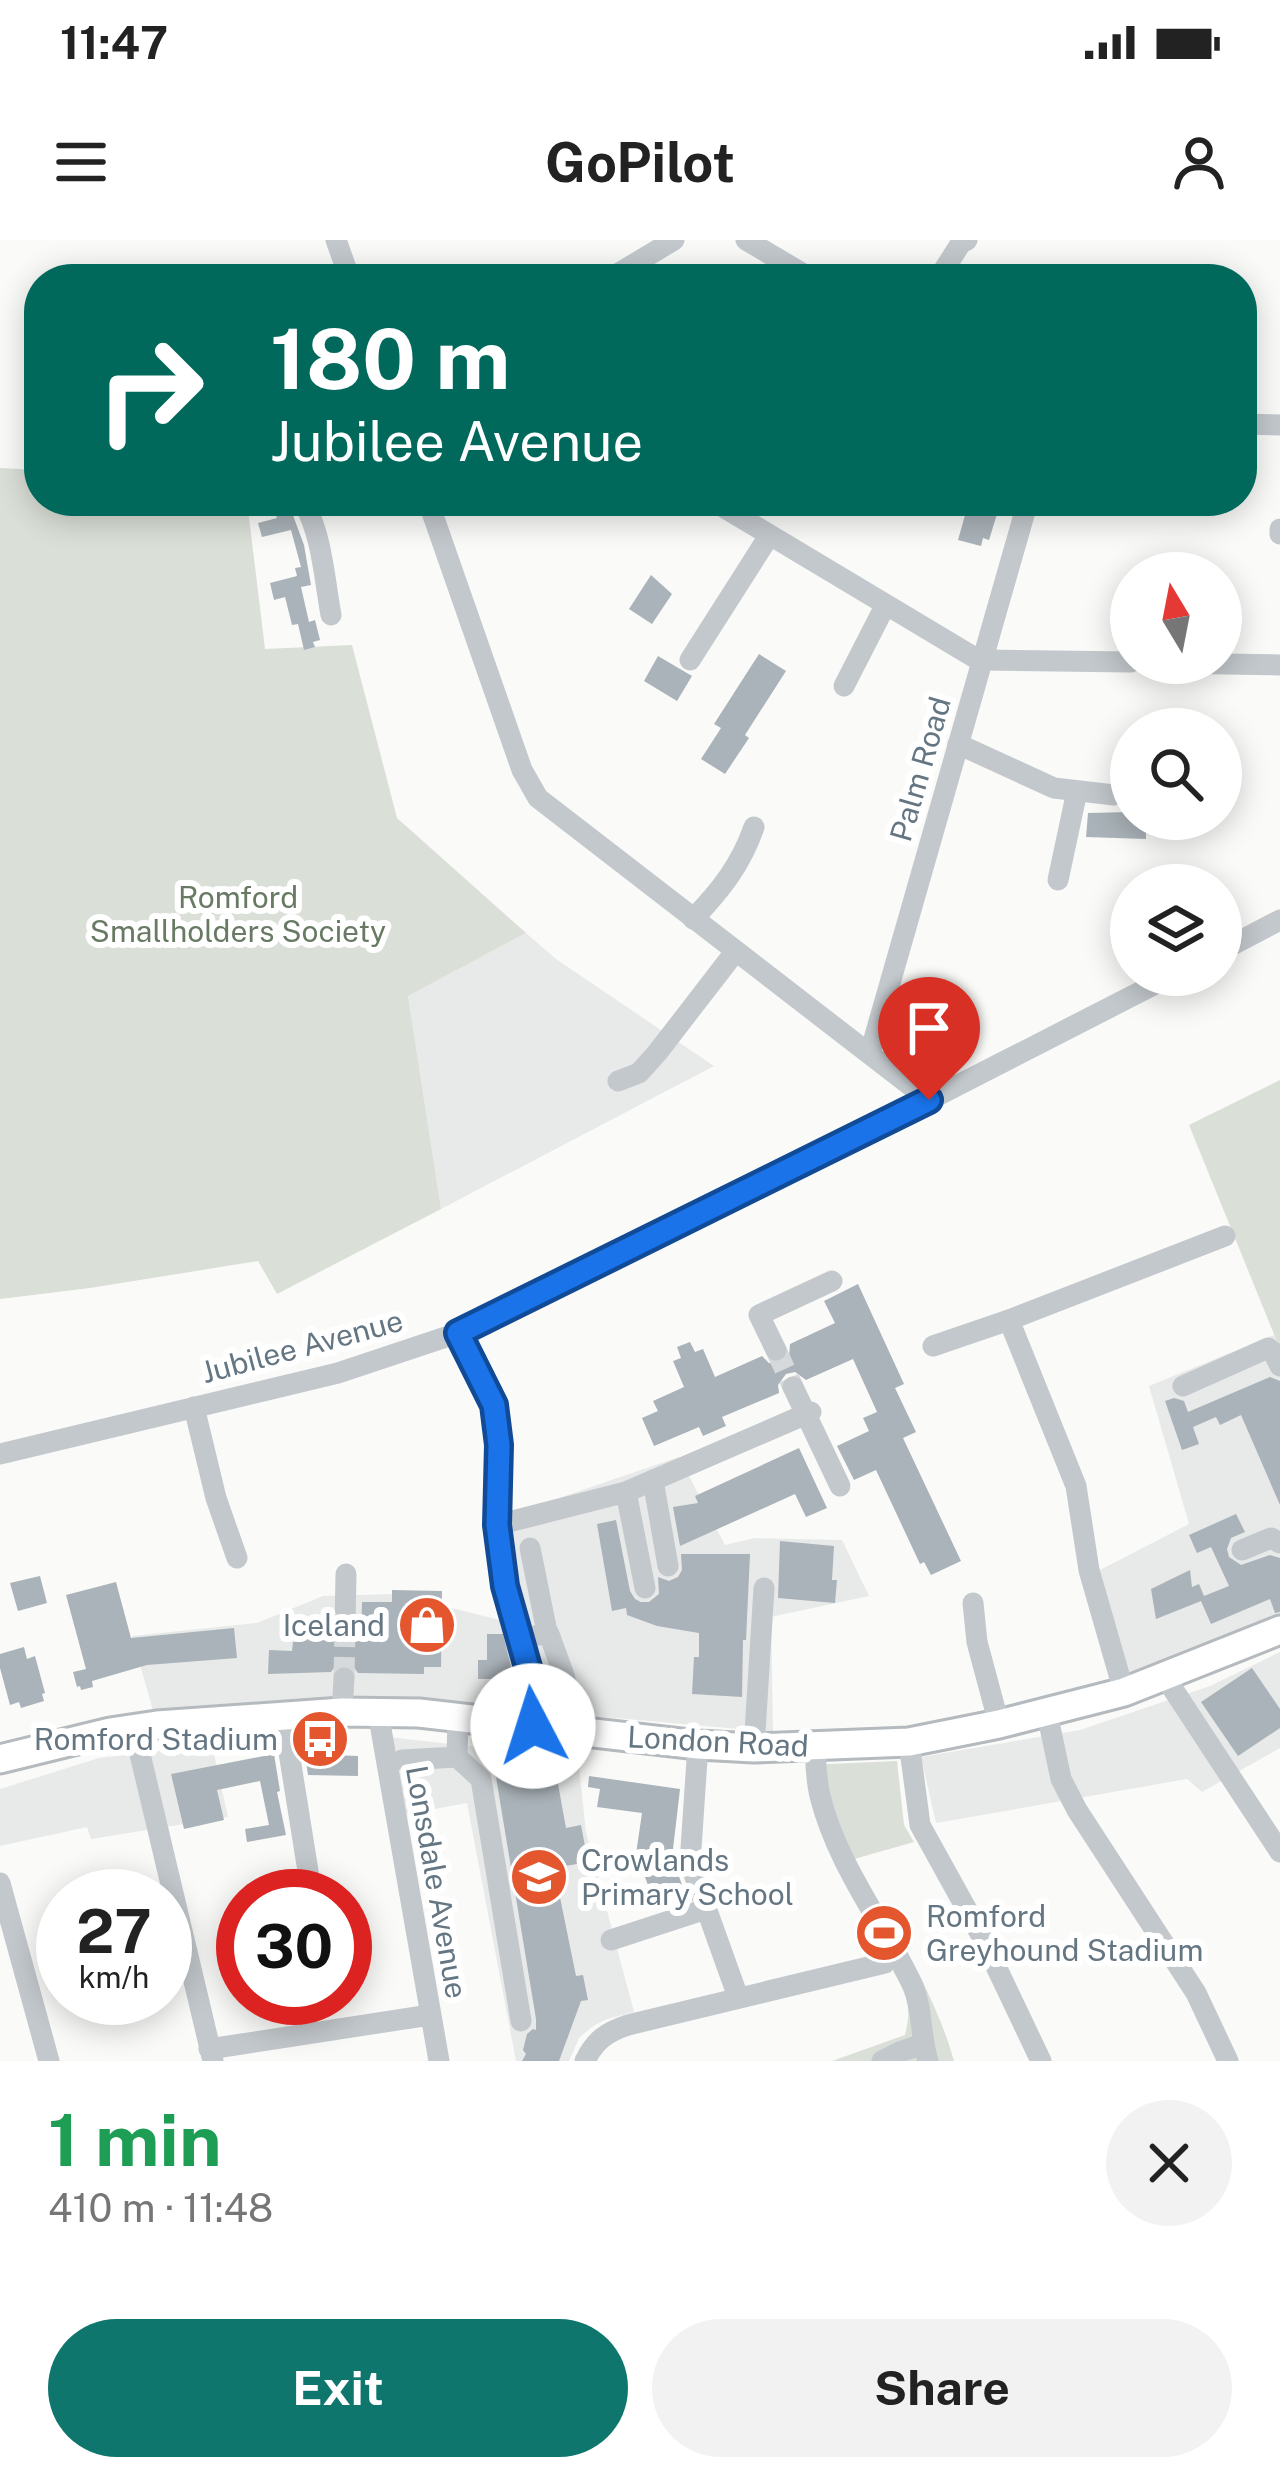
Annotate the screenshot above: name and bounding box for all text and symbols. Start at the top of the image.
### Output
text: 11:47 [60,16,168,69]
icon: menu [48,129,114,195]
icon: person [1166,129,1232,195]
text: GoPilot [545,131,735,194]
text: 180 m [270,309,510,408]
icon: right [72,312,228,468]
text: Jubilee Avenue [270,410,643,473]
north arrow [1110,552,1242,684]
map controls [1110,552,1242,996]
street label: Palm Road [882,693,958,845]
button: search [1110,708,1242,840]
button: layers [1110,864,1242,996]
park label: Romford Smallholders Society [90,879,386,949]
pin [878,977,980,1100]
icon: arrive [896,995,962,1061]
street label: Jubilee Avenue [197,1302,407,1390]
shop icon: Iceland [396,1594,458,1656]
place label: Iceland [283,1607,385,1643]
position arrow [470,1663,596,1789]
bus stop icon: Romford Stadium [289,1708,351,1770]
street label: London Road [626,1718,810,1764]
place label: Romford Stadium [34,1721,278,1757]
street label: Lonsdale Avenue [399,1763,475,2001]
place label: Crowlands Primary School [581,1842,794,1912]
school or university icon: Crowlands Primary School [508,1846,570,1908]
speed limit sign: 30 [216,1869,372,2025]
text: 27 [76,1896,152,1967]
place label: Romford Greyhound Stadium [926,1898,1203,1968]
sports icon: Romford Greyhound Stadium [853,1902,915,1964]
text: km/h [79,1959,149,1995]
text: 1 min [48,2098,222,2182]
button: close [1106,2100,1232,2226]
text: 410 m · 11:48 [48,2185,273,2231]
button: Exit [48,2319,628,2457]
button: Share [652,2319,1232,2457]

